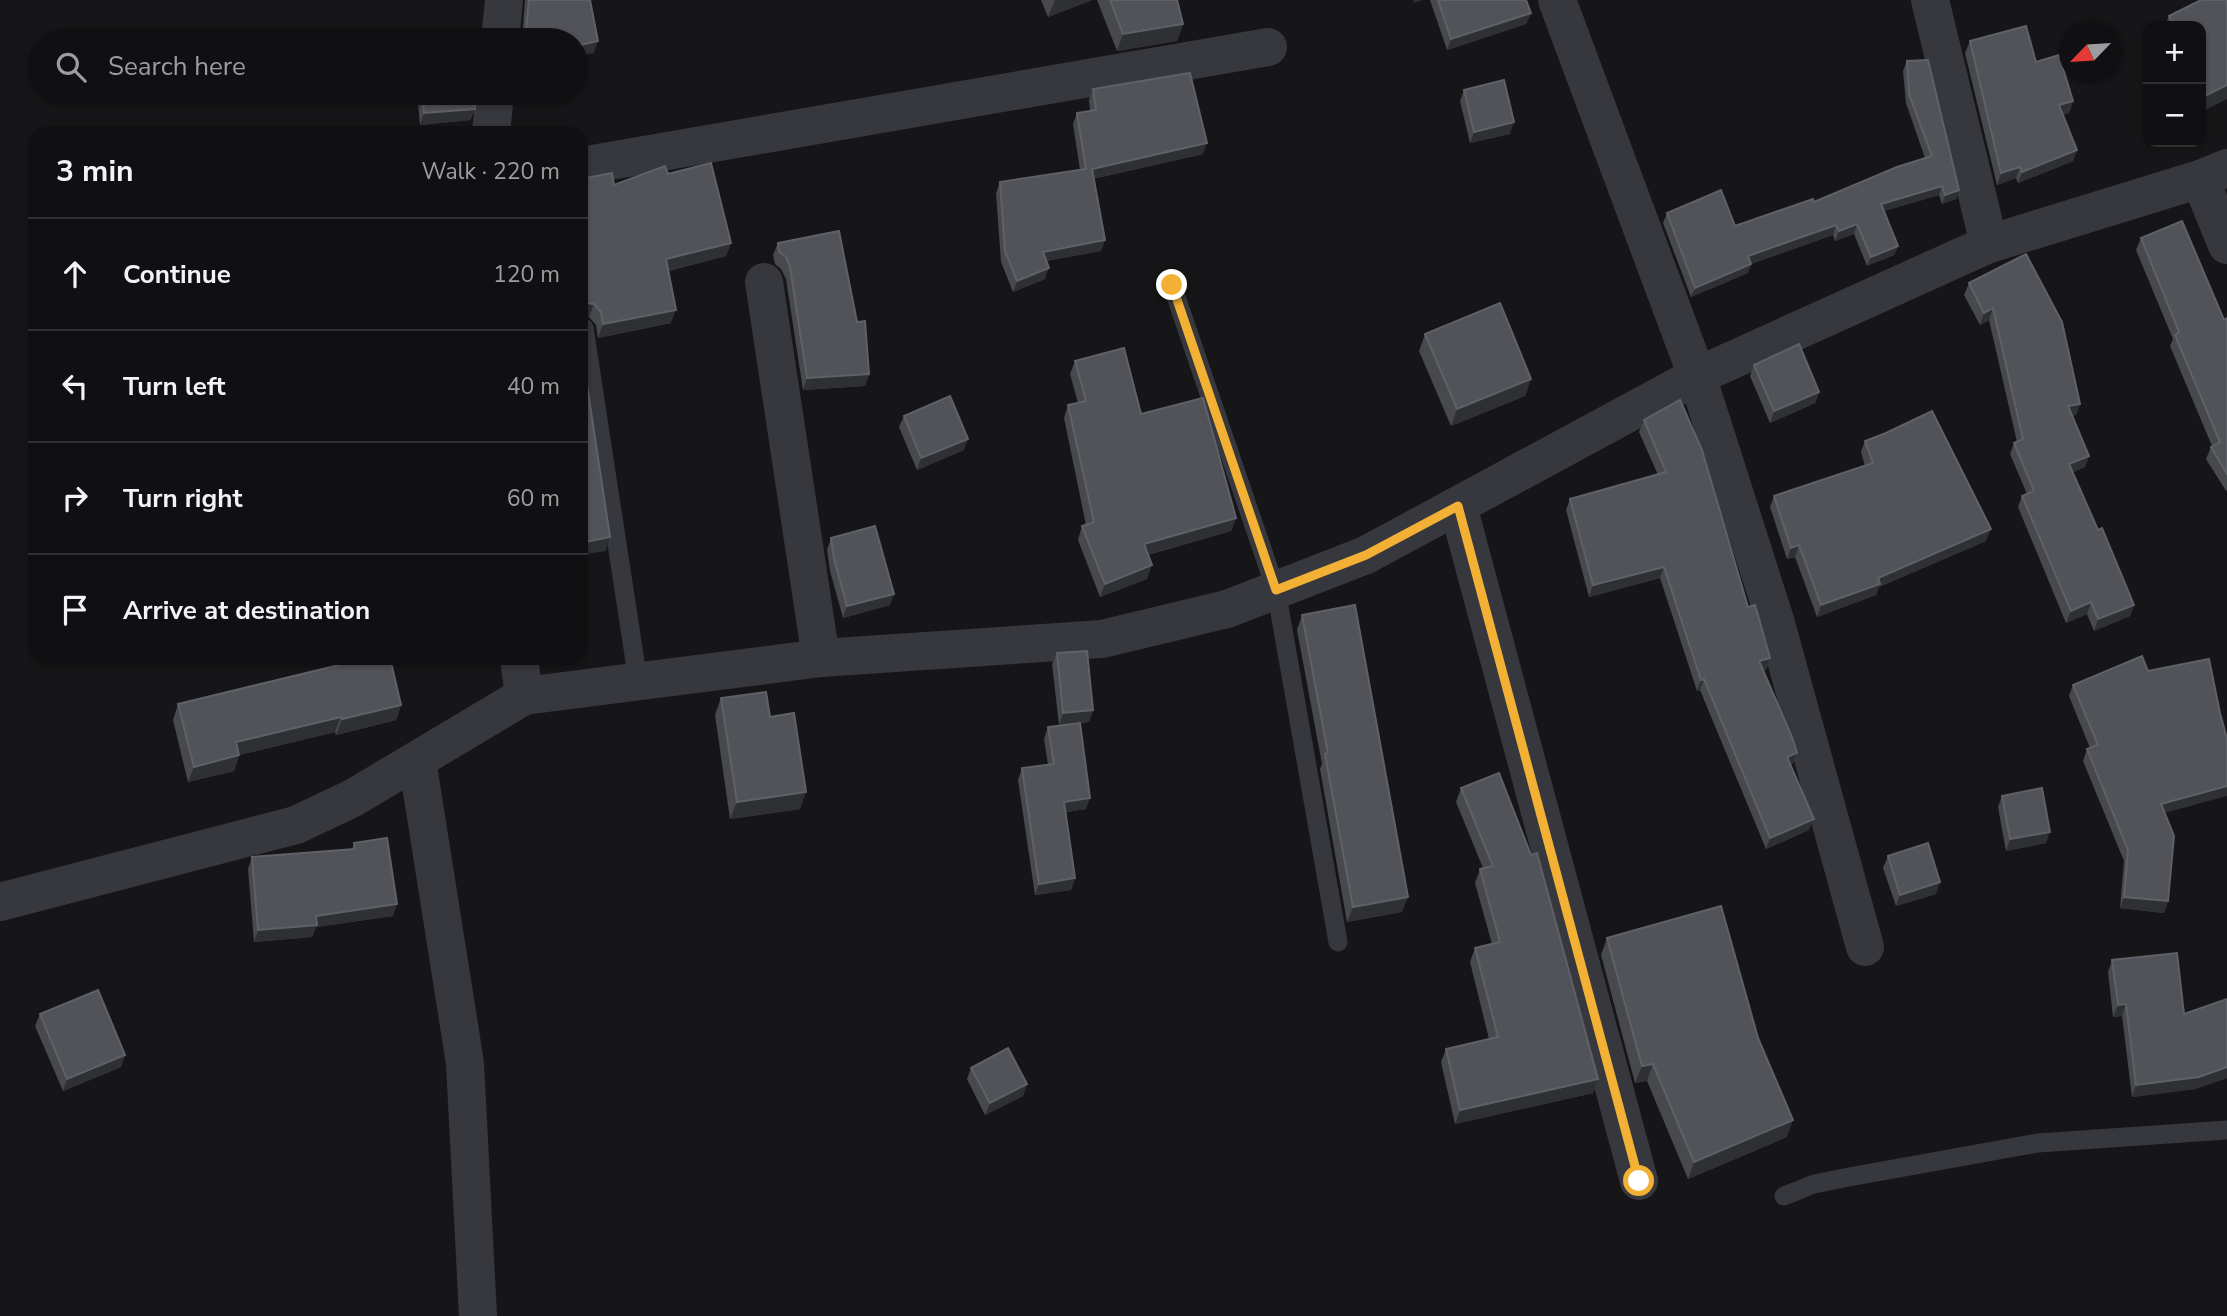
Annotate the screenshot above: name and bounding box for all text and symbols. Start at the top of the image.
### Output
north arrow [2059,21,2122,84]
map controls [2143,21,2206,147]
button: + [2143,21,2206,84]
search box [28,28,588,105]
icon: search [52,48,90,86]
text: Search here [108,49,246,84]
button: − [2143,84,2206,147]
text: 3 min [56,151,134,192]
text: Walk · 220 m [421,156,560,187]
icon: ahead [56,255,94,293]
text: Continue [123,257,231,292]
text: 120 m [493,259,560,290]
route end [1156,269,1187,300]
icon: left [56,367,94,405]
text: Turn left [123,369,226,404]
text: 40 m [507,371,560,402]
icon: right [56,479,94,517]
text: Turn right [123,481,242,516]
text: 60 m [507,483,560,514]
icon: arrive [56,591,94,629]
text: Arrive at destination [123,593,370,628]
route start [1623,1165,1654,1196]

